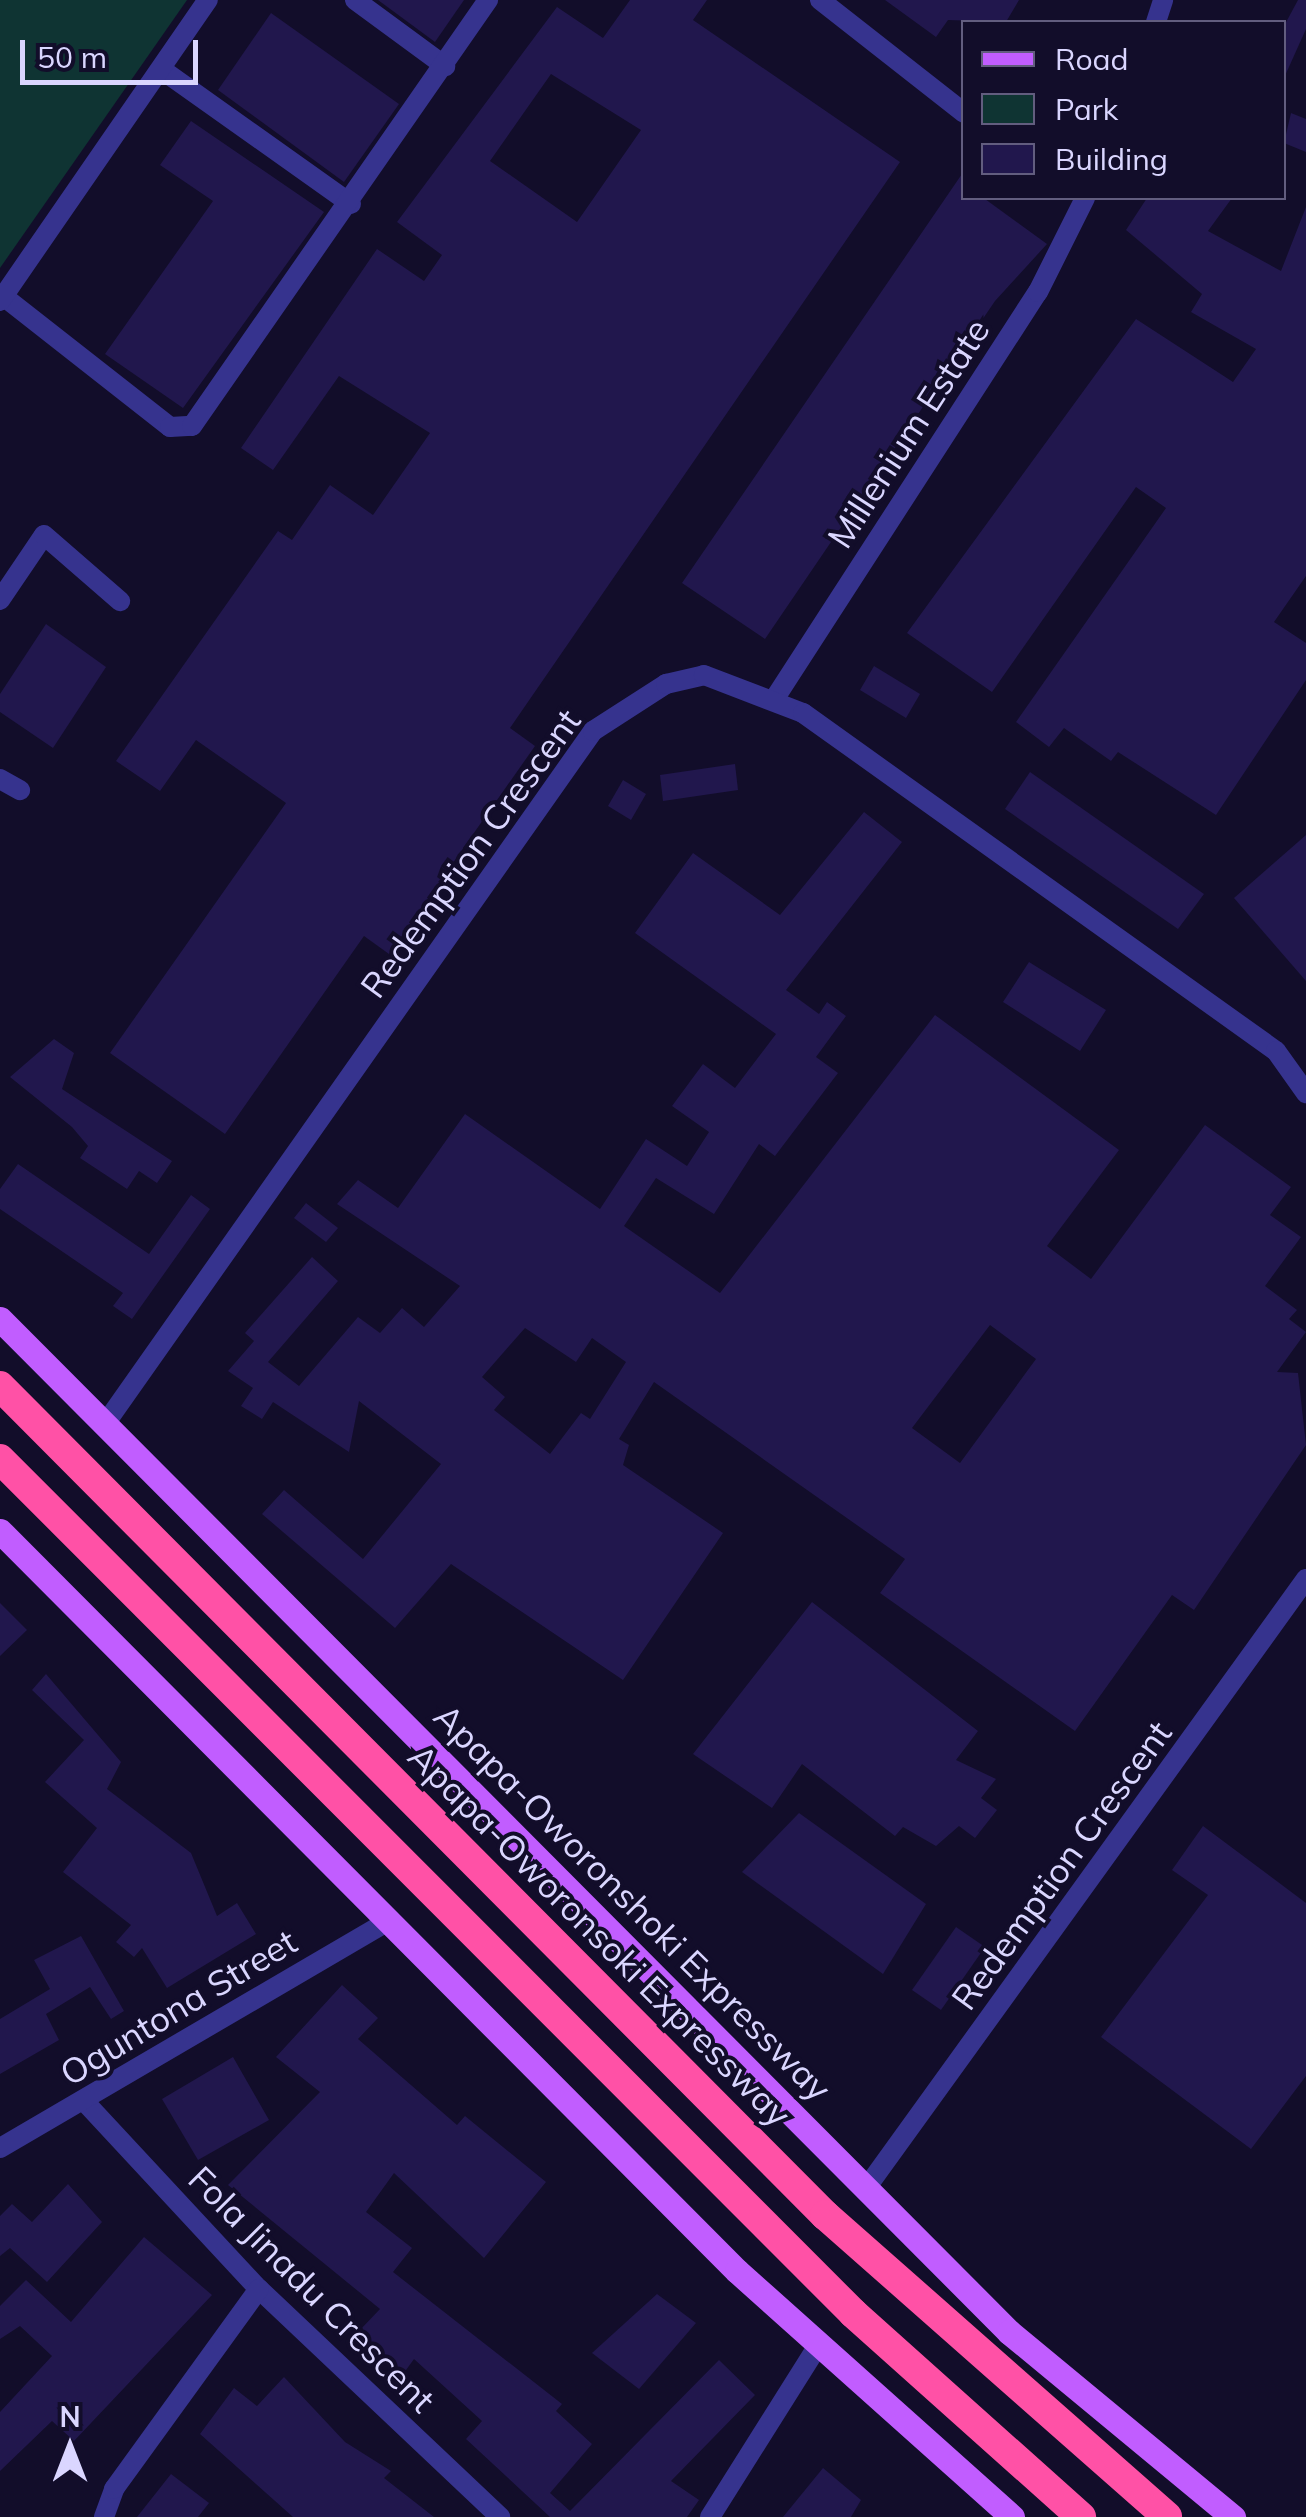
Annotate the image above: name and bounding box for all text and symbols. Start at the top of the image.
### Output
scale bar [25,20,202,82]
legend [961,20,1286,200]
text: 50 m [37,38,107,76]
text: Road [1055,40,1129,78]
text: Park [1055,90,1118,128]
text: Building [1055,140,1168,178]
street label: Millenium Estate [818,311,998,555]
street label: Redemption Crescent [351,701,589,1005]
street label: Apapa-Oworonshoki Expressway [426,1695,840,2109]
street label: Redemption Crescent [942,1713,1180,2017]
street label: Apapa-Oworonsoki Expressway [400,1735,800,2135]
street label: Oguntona Street [52,1920,304,2094]
street label: Fola Jinadu Crescent [180,2157,444,2421]
north arrow [20,2397,120,2497]
text: N [59,2399,81,2434]

